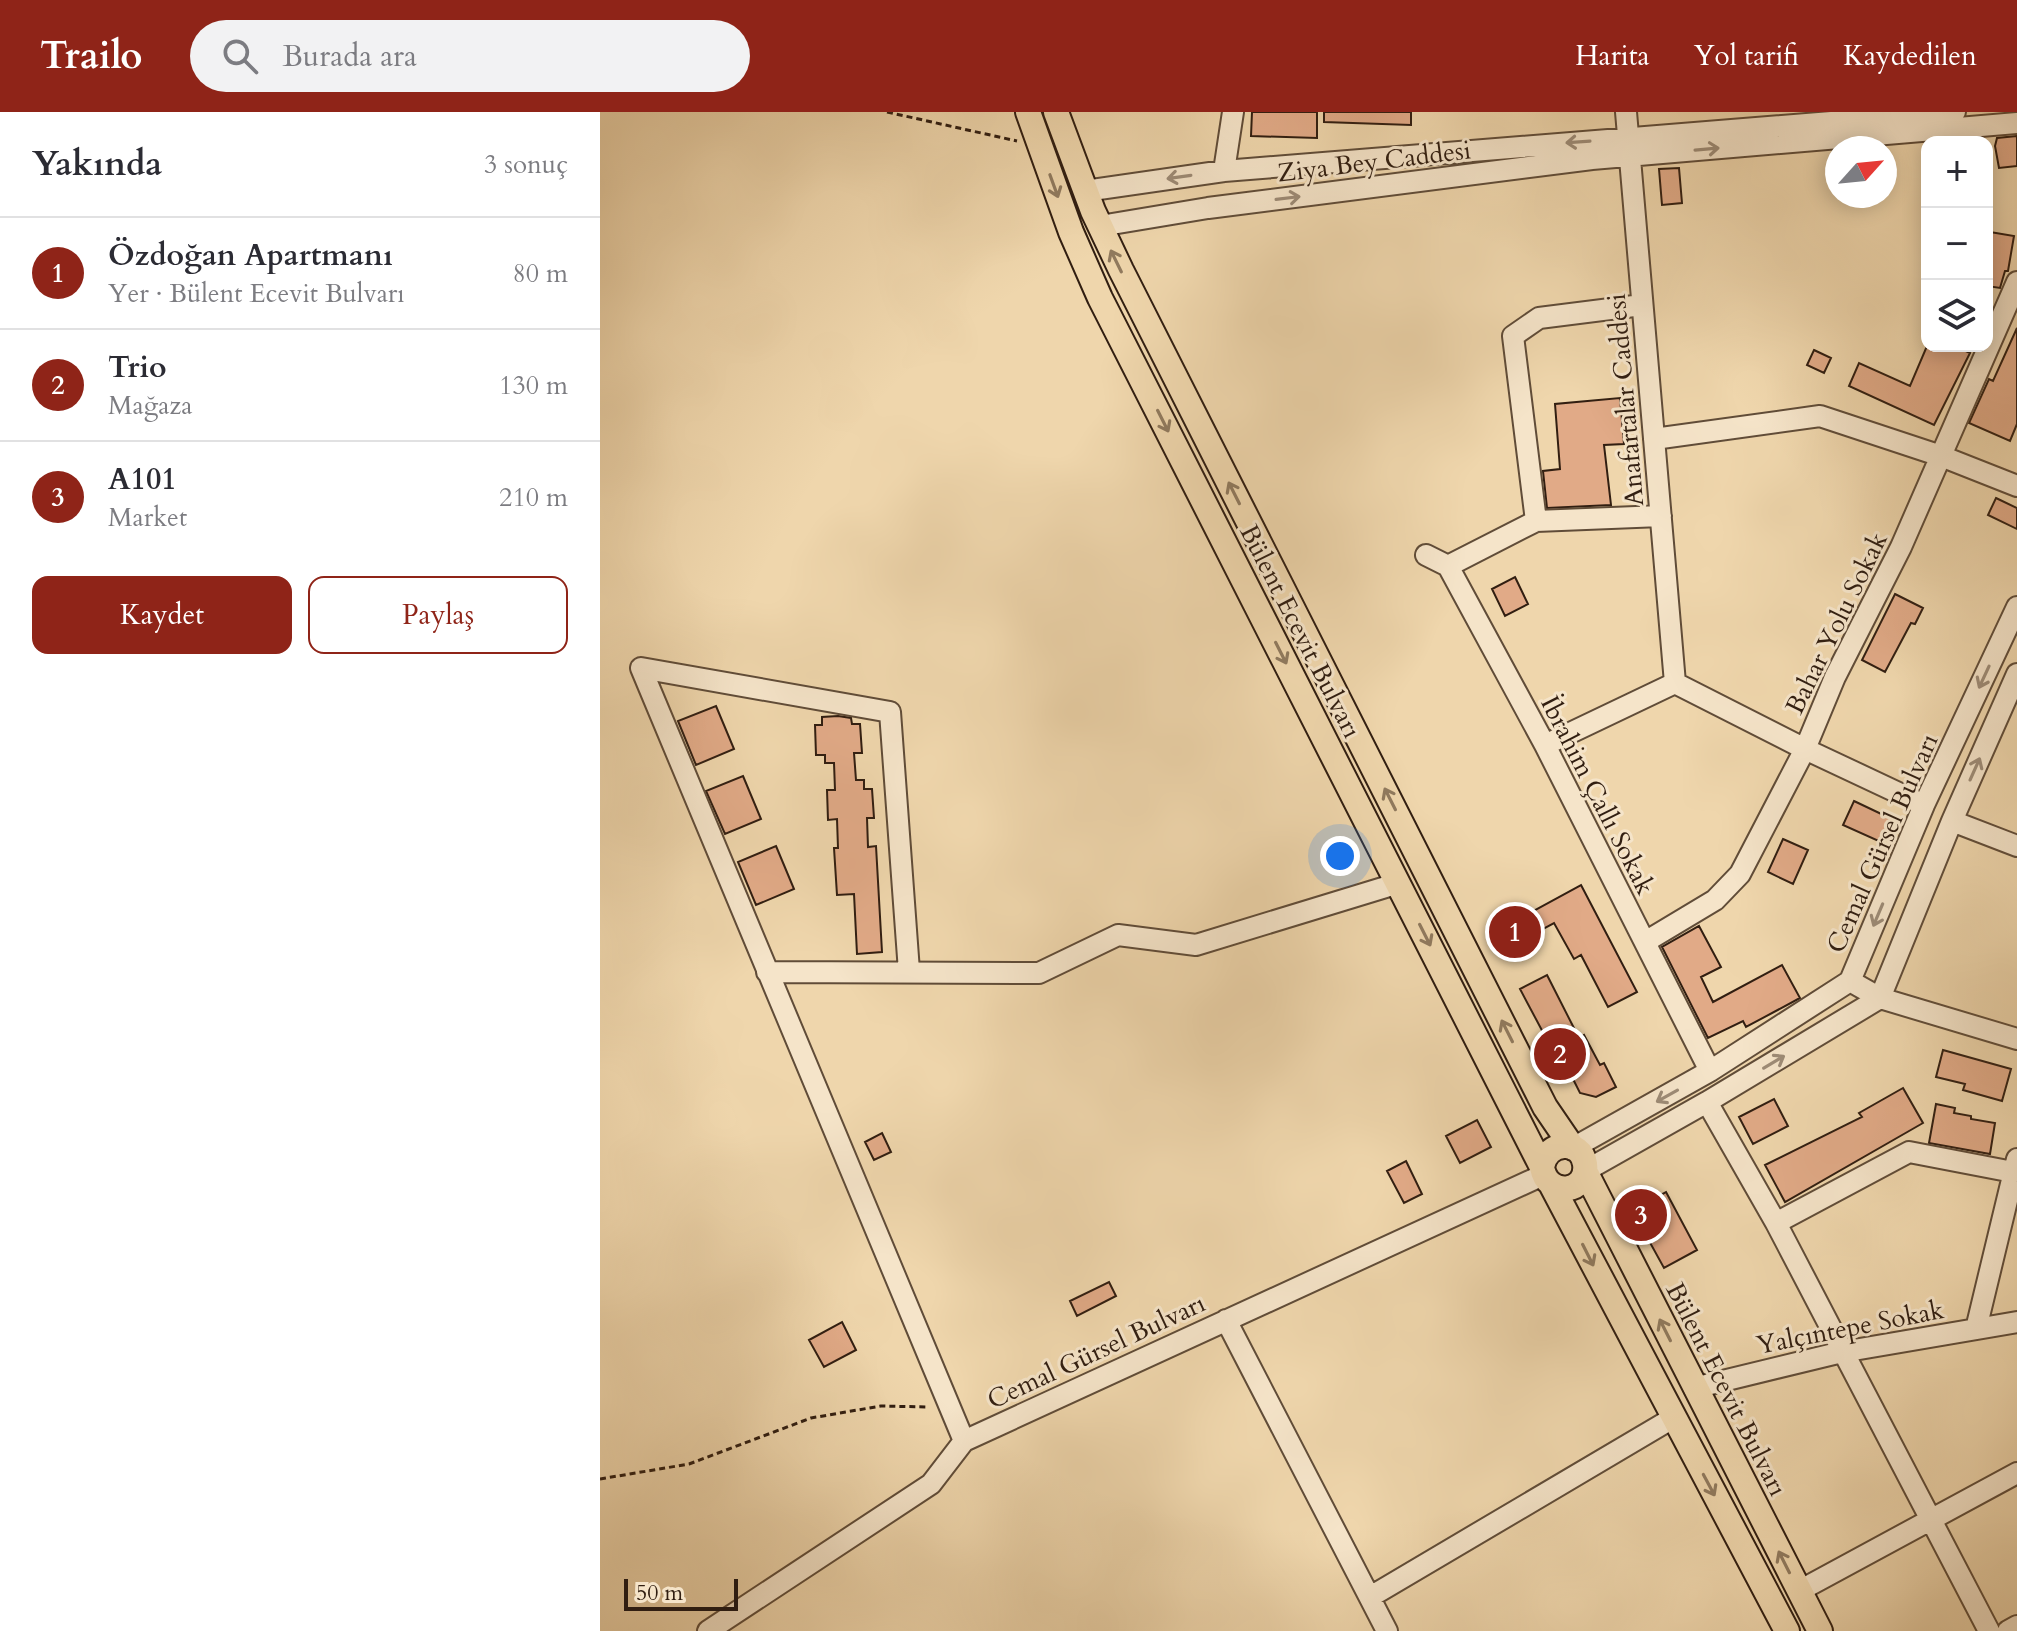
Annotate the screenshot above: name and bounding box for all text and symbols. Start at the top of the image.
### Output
search box [190,20,750,92]
text: Trailo [40,30,142,82]
icon: search [218,34,262,78]
text: Burada ara [282,36,417,77]
text: Harita [1575,37,1650,75]
text: Yol tarifi [1694,37,1799,75]
text: Kaydedilen [1843,37,1977,75]
street label: Ziya Bey Caddesi [1275,132,1473,191]
one-way arrow [1565,135,1592,150]
north arrow [1825,136,1897,208]
map controls [1921,136,1993,352]
button: + [1921,136,1993,208]
text: Yakında [32,141,162,187]
one-way arrow [1693,141,1720,156]
text: 3 sonuç [484,147,568,182]
one-way arrow [1167,170,1193,185]
one-way arrow [1048,173,1062,197]
one-way arrow [1275,190,1300,205]
button: − [1921,208,1993,280]
text: Özdoğan Apartmanı [108,235,393,276]
one-way arrow [1108,249,1124,273]
text: 1 [51,256,65,291]
text: 80 m [512,256,568,291]
text: Yer · Bülent Ecevit Bulvarı [108,276,405,311]
button: layers [1921,280,1993,352]
street label: Anafartalar Caddesi [1599,292,1652,508]
text: Trio [108,347,167,388]
text: 2 [51,368,65,403]
text: 130 m [499,368,568,403]
text: Mağaza [108,388,192,423]
one-way arrow [1156,409,1172,433]
text: A101 [108,459,177,500]
text: 3 [51,480,65,515]
text: 210 m [499,480,568,515]
one-way arrow [1226,481,1241,505]
text: Market [108,500,187,535]
street label: Bülent Ecevit Bulvarı [1232,518,1370,744]
street label: Bahar Yolu Sokak [1777,526,1896,720]
button: Kaydet [32,576,292,654]
button: Paylaş [308,576,568,654]
one-way arrow [1274,640,1290,664]
one-way arrow [1976,665,1991,689]
street label: İbrahim Çallı Sokak [1532,690,1663,901]
street label: Cemal Gürsel Bulvarı [1818,728,1947,958]
one-way arrow [1968,757,1983,782]
one-way arrow [1381,788,1397,812]
your location [1320,836,1360,876]
pin: 1 [1489,902,1541,962]
one-way arrow [1869,902,1884,927]
one-way arrow [1417,922,1433,946]
one-way arrow [1499,1020,1514,1044]
pin: 2 [1534,1024,1586,1084]
one-way arrow [1762,1054,1785,1070]
one-way arrow [1656,1088,1679,1104]
pin: 3 [1615,1185,1667,1245]
one-way arrow [1581,1242,1597,1266]
street label: Bülent Ecevit Bulvarı [1658,1276,1796,1502]
street label: Cemal Gürsel Bulvarı [982,1286,1211,1417]
street label: Yalçıntepe Sokak [1754,1292,1947,1363]
one-way arrow [1657,1319,1672,1343]
one-way arrow [1701,1473,1717,1497]
one-way arrow [1775,1550,1791,1574]
scale bar [624,1575,738,1611]
text: 50 m [636,1578,683,1608]

